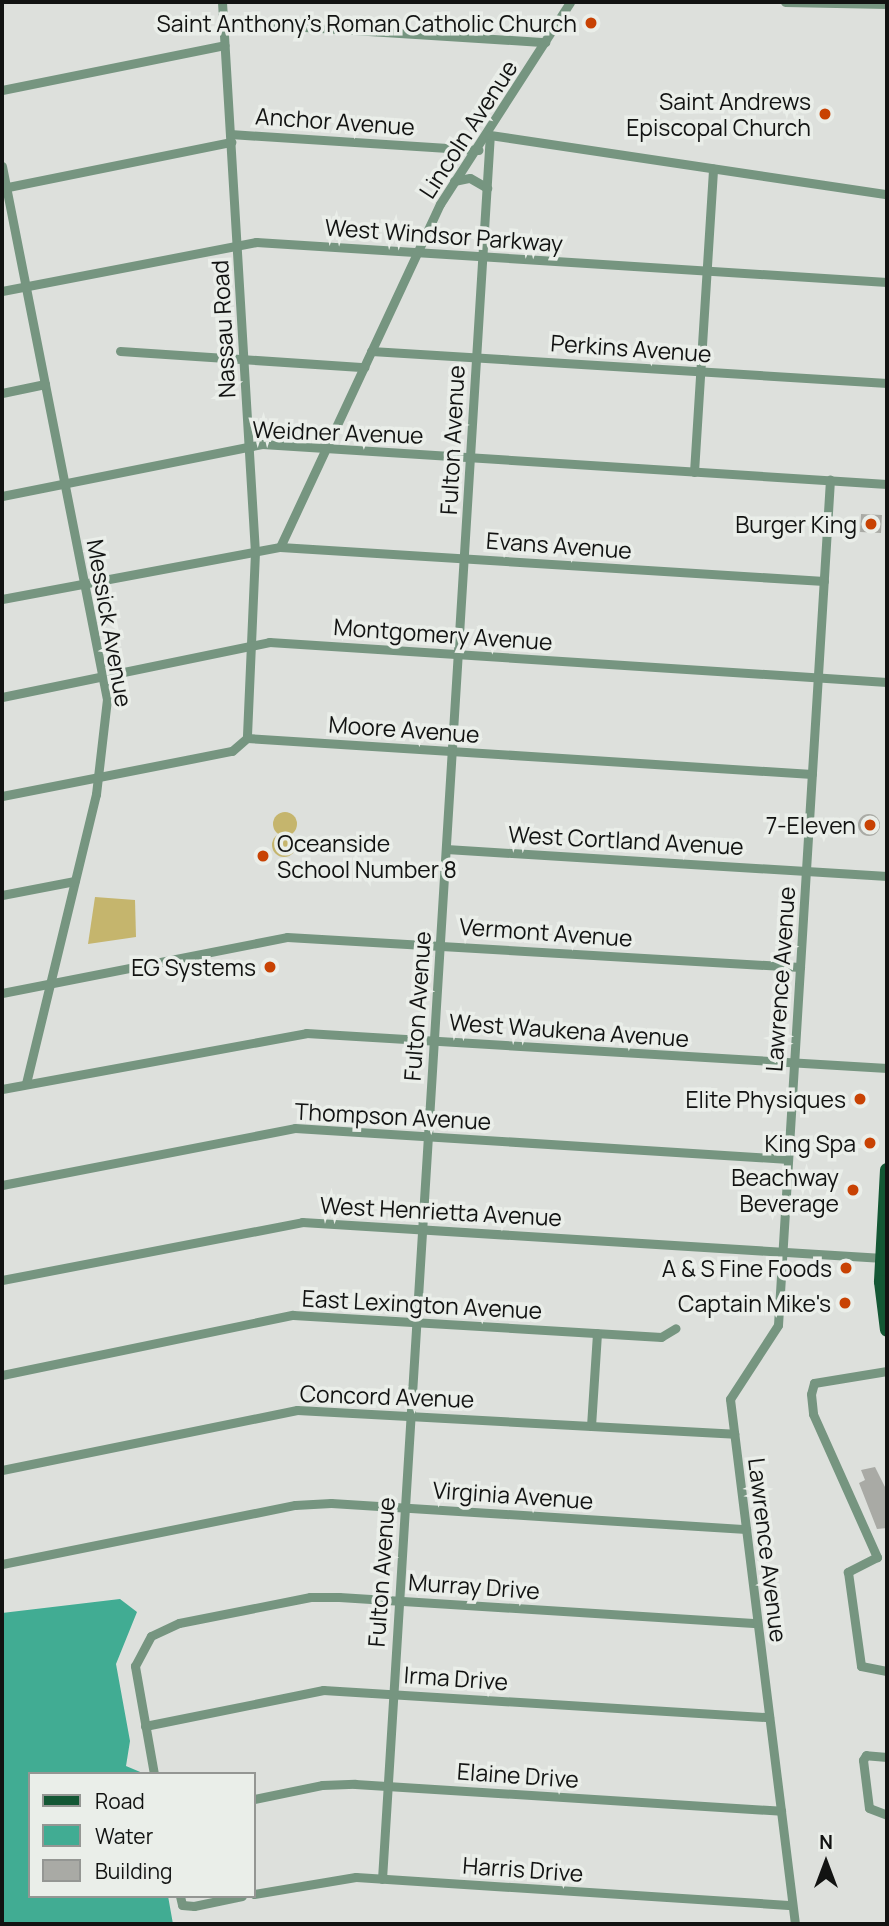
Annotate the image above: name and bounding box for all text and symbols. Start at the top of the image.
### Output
place label: Saint Anthony's Roman Catholic Church [157,9,577,37]
marker: Saint Anthony's Roman Catholic Church [583,15,599,31]
street label: Lincoln Avenue [413,55,523,203]
place label: Saint Andrews Episcopal Church [626,87,811,141]
street label: Anchor Avenue [254,102,416,140]
marker: Saint Andrews Episcopal Church [817,106,833,122]
street label: West Windsor Parkway [324,213,564,257]
street label: Nassau Road [206,259,240,399]
street label: Perkins Avenue [550,329,712,367]
street label: Fulton Avenue [434,364,470,516]
street label: Weidner Avenue [252,415,424,449]
place label: Burger King [735,510,857,538]
marker: Burger King [863,516,879,532]
street label: Evans Avenue [485,526,633,564]
street label: Messick Avenue [82,537,138,709]
street label: Montgomery Avenue [333,613,553,655]
street label: Moore Avenue [328,710,480,748]
place label: 7-Eleven [766,811,856,839]
marker: 7-Eleven [862,817,878,833]
street label: West Cortland Avenue [508,820,744,860]
place label: Oceanside School Number 8 [277,829,457,883]
marker: Oceanside School Number 8 [255,848,271,864]
street label: Lawrence Avenue [760,885,800,1073]
street label: Vermont Avenue [459,912,633,952]
street label: Fulton Avenue [398,930,436,1082]
place label: EG Systems [131,953,256,981]
marker: EG Systems [262,959,278,975]
street label: West Waukena Avenue [448,1008,690,1052]
place label: Elite Physiques [685,1085,846,1113]
marker: Elite Physiques [852,1091,868,1107]
street label: Thompson Avenue [294,1097,492,1135]
place label: King Spa [765,1129,856,1157]
marker: King Spa [862,1135,878,1151]
place label: Beachway Beverage [731,1163,839,1217]
marker: Beachway Beverage [845,1182,861,1198]
street label: West Henrietta Avenue [319,1191,563,1231]
place label: A & S Fine Foods [662,1254,832,1282]
marker: A & S Fine Foods [838,1260,854,1276]
street label: East Lexington Avenue [301,1284,543,1324]
place label: Captain Mike's [678,1289,831,1317]
marker: Captain Mike's [837,1295,853,1311]
street label: Concord Avenue [299,1379,475,1413]
street label: Lawrence Avenue [743,1456,793,1644]
street label: Virginia Avenue [432,1476,594,1514]
street label: Fulton Avenue [362,1496,400,1648]
street label: Murray Drive [407,1568,541,1604]
street label: Irma Drive [403,1661,509,1695]
street label: Elaine Drive [456,1757,580,1793]
legend [28,1772,256,1898]
text: Road [95,1787,145,1815]
text: Water [95,1822,153,1850]
north arrow [791,1828,861,1898]
text: N [819,1829,833,1855]
street label: Harris Drive [462,1851,584,1887]
text: Building [95,1857,172,1885]

